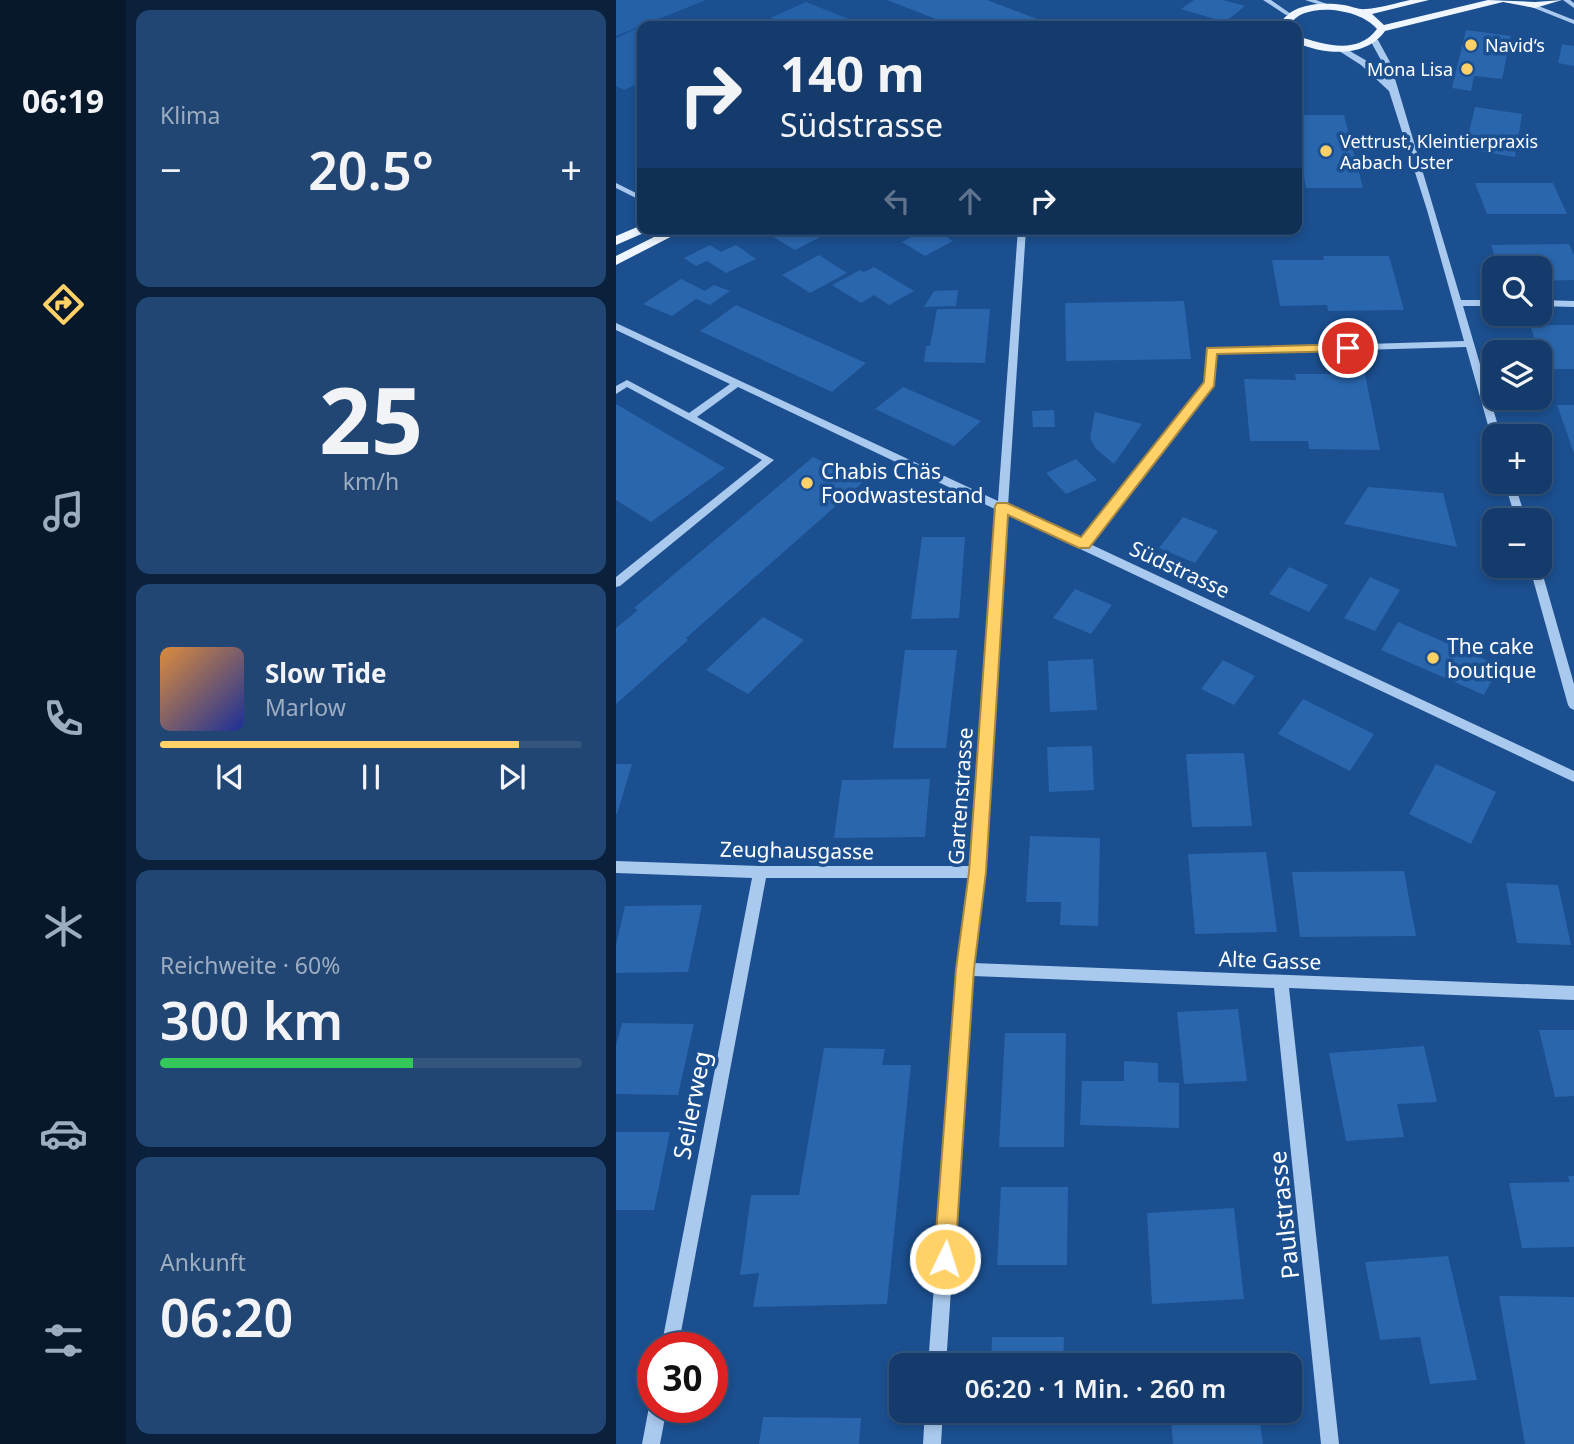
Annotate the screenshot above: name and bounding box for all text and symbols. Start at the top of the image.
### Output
place label: Navid‘s [1485,33,1545,57]
marker: Navid‘s [1463,37,1479,53]
text: 140 m [780,40,925,106]
icon: right [665,49,756,140]
place label: Mona Lisa [1367,57,1453,81]
marker: Mona Lisa [1459,61,1475,77]
text: 06:19 [22,79,104,122]
text: Klima [160,99,221,131]
text: Südstrasse [780,103,943,146]
place label: Vettrust, Kleintierpraxis Aabach Uster [1340,129,1538,174]
text: 20.5° [308,134,434,205]
text: − [160,143,182,195]
text: + [560,143,582,195]
marker: Vettrust, Kleintierpraxis Aabach Uster [1318,143,1334,159]
icon: left [878,182,916,220]
icon: ahead [951,182,989,220]
icon: right [1024,182,1062,220]
map controls [1482,256,1552,578]
button: search [1482,256,1552,326]
icon: directions [39,280,88,329]
pin [1318,318,1378,378]
icon: arrive [1329,329,1367,367]
button: layers [1482,340,1552,410]
text: 25 [319,357,423,481]
button: + [1482,424,1552,494]
place label: Chabis Chäs Foodwastestand [821,457,983,509]
text: km/h [343,465,399,497]
marker: Chabis Chäs Foodwastestand [799,475,815,491]
icon: music [39,487,88,536]
button: − [1482,508,1552,578]
street label: Südstrasse [1126,534,1234,604]
place label: The cake boutique [1447,632,1536,684]
marker: The cake boutique [1425,650,1441,666]
text: Slow Tide [265,655,387,691]
text: Marlow [265,691,346,723]
icon: phone [39,694,88,743]
street label: Gartenstrasse [941,726,979,866]
icon: previous [211,758,249,796]
icon: pause [352,758,390,796]
icon: next [493,758,531,796]
street label: Zeughausgasse [720,835,874,865]
icon: climate [39,902,88,951]
street label: Alte Gasse [1218,944,1322,976]
text: Reichweite · 60% [160,949,340,981]
text: 300 km [160,984,343,1055]
street label: Seilerweg [664,1048,718,1162]
icon: car [39,1109,88,1158]
street label: Paulstrasse [1260,1149,1306,1281]
position arrow [908,1222,982,1296]
text: Ankunft [160,1246,246,1278]
text: 06:20 [160,1281,293,1352]
icon: filters [39,1316,88,1365]
speed limit sign: 30 [637,1332,728,1423]
text: 06:20 · 1 Min. · 260 m [965,1370,1226,1406]

